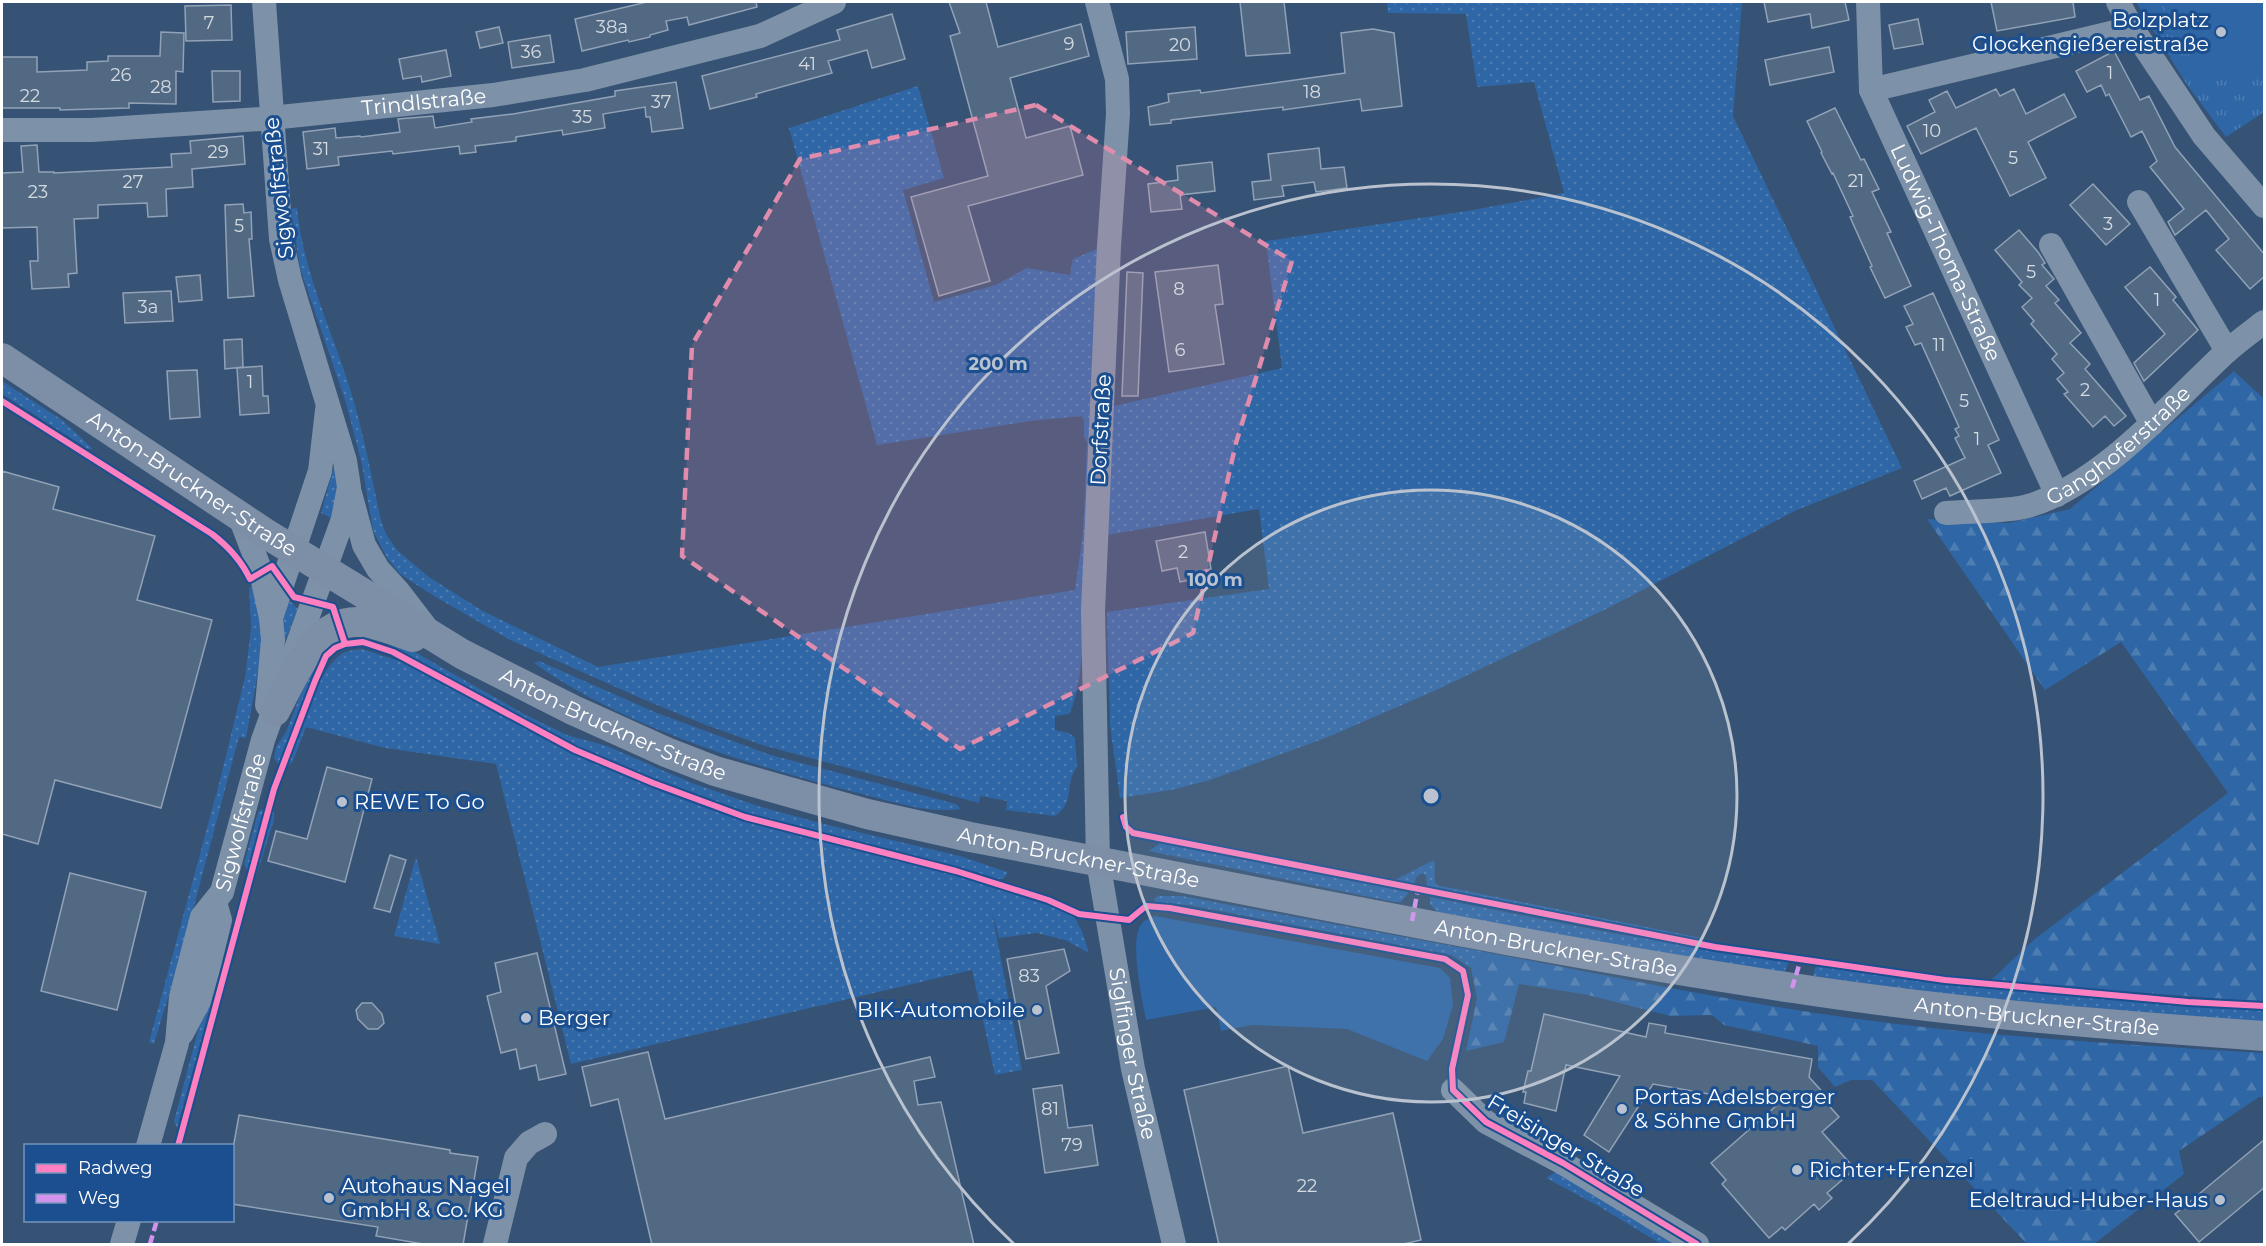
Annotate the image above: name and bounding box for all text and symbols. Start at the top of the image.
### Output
place label: Bolzplatz Glockengießereistraße [1972,7,2209,56]
house number: 7 [204,12,214,34]
house number: 38a [596,16,628,38]
marker: Bolzplatz Glockengießereistraße [2214,25,2228,39]
house number: 9 [1064,33,1075,55]
house number: 20 [1169,34,1191,56]
house number: 36 [520,41,542,63]
house number: 41 [798,53,816,75]
house number: 1 [2107,62,2113,84]
house number: 26 [110,64,132,86]
house number: 28 [150,76,172,98]
house number: 18 [1303,81,1321,103]
street label: Trindlstraße [360,83,487,121]
house number: 22 [20,85,40,107]
house number: 37 [651,91,671,113]
house number: 35 [572,106,592,128]
street label: Sigwolfstraße [259,116,298,260]
house number: 10 [1923,120,1941,142]
house number: 31 [313,138,329,160]
street label: Ludwig-Thoma-Straße [1885,140,2007,365]
house number: 29 [207,141,229,163]
house number: 5 [2008,147,2018,169]
house number: 21 [1848,170,1864,192]
house number: 27 [123,171,143,193]
house number: 23 [28,181,48,203]
house number: 3 [2103,213,2113,235]
house number: 5 [234,215,244,237]
house number: 5 [2026,261,2036,283]
house number: 8 [1173,278,1185,300]
house number: 1 [2154,289,2160,311]
house number: 3a [138,296,158,318]
house number: 11 [1933,334,1946,356]
house number: 6 [1175,339,1186,361]
text: 200 m [968,353,1028,375]
house number: 1 [247,371,253,393]
street label: Dorfstraße [1085,374,1116,486]
house number: 2 [2080,379,2090,401]
street label: Ganghoferstraße [2042,381,2195,510]
house number: 5 [1959,390,1969,412]
street label: Anton-Bruckner-Straße [83,405,302,562]
house number: 1 [1974,428,1980,450]
house number: 2 [1178,541,1188,563]
text: 100 m [1187,569,1243,591]
street label: Anton-Bruckner-Straße [496,662,729,786]
street label: Sigwolfstraße [210,750,271,894]
centre of rings [1421,786,1441,806]
place label: REWE To Go [354,789,485,814]
marker: REWE To Go [335,795,349,809]
street label: Anton-Bruckner-Straße [955,822,1202,893]
street label: Anton-Bruckner-Straße [1433,914,1679,982]
house number: 83 [1018,965,1040,987]
street label: Siglfinger Straße [1104,966,1162,1142]
street label: Anton-Bruckner-Straße [1913,992,2161,1040]
place label: BIK-Automobile [857,997,1025,1022]
marker: BIK-Automobile [1030,1003,1044,1017]
place label: Berger [538,1005,610,1030]
marker: Berger [519,1011,533,1025]
place label: Portas Adelsberger & Söhne GmbH [1634,1084,1835,1133]
street label: Freisinger Straße [1483,1089,1649,1202]
house number: 81 [1041,1098,1059,1120]
marker: Portas Adelsberger & Söhne GmbH [1615,1102,1629,1116]
house number: 79 [1061,1134,1083,1156]
legend [24,1144,234,1222]
text: Radweg [78,1157,153,1179]
place label: Richter+Frenzel [1809,1157,1974,1182]
marker: Richter+Frenzel [1790,1163,1804,1177]
place label: Autohaus Nagel GmbH & Co. KG [341,1173,510,1222]
house number: 22 [1297,1175,1317,1197]
text: Weg [78,1187,120,1209]
place label: Edeltraud-Huber-Haus [1969,1187,2208,1212]
marker: Autohaus Nagel GmbH & Co. KG [322,1191,336,1205]
marker: Edeltraud-Huber-Haus [2213,1193,2227,1207]

